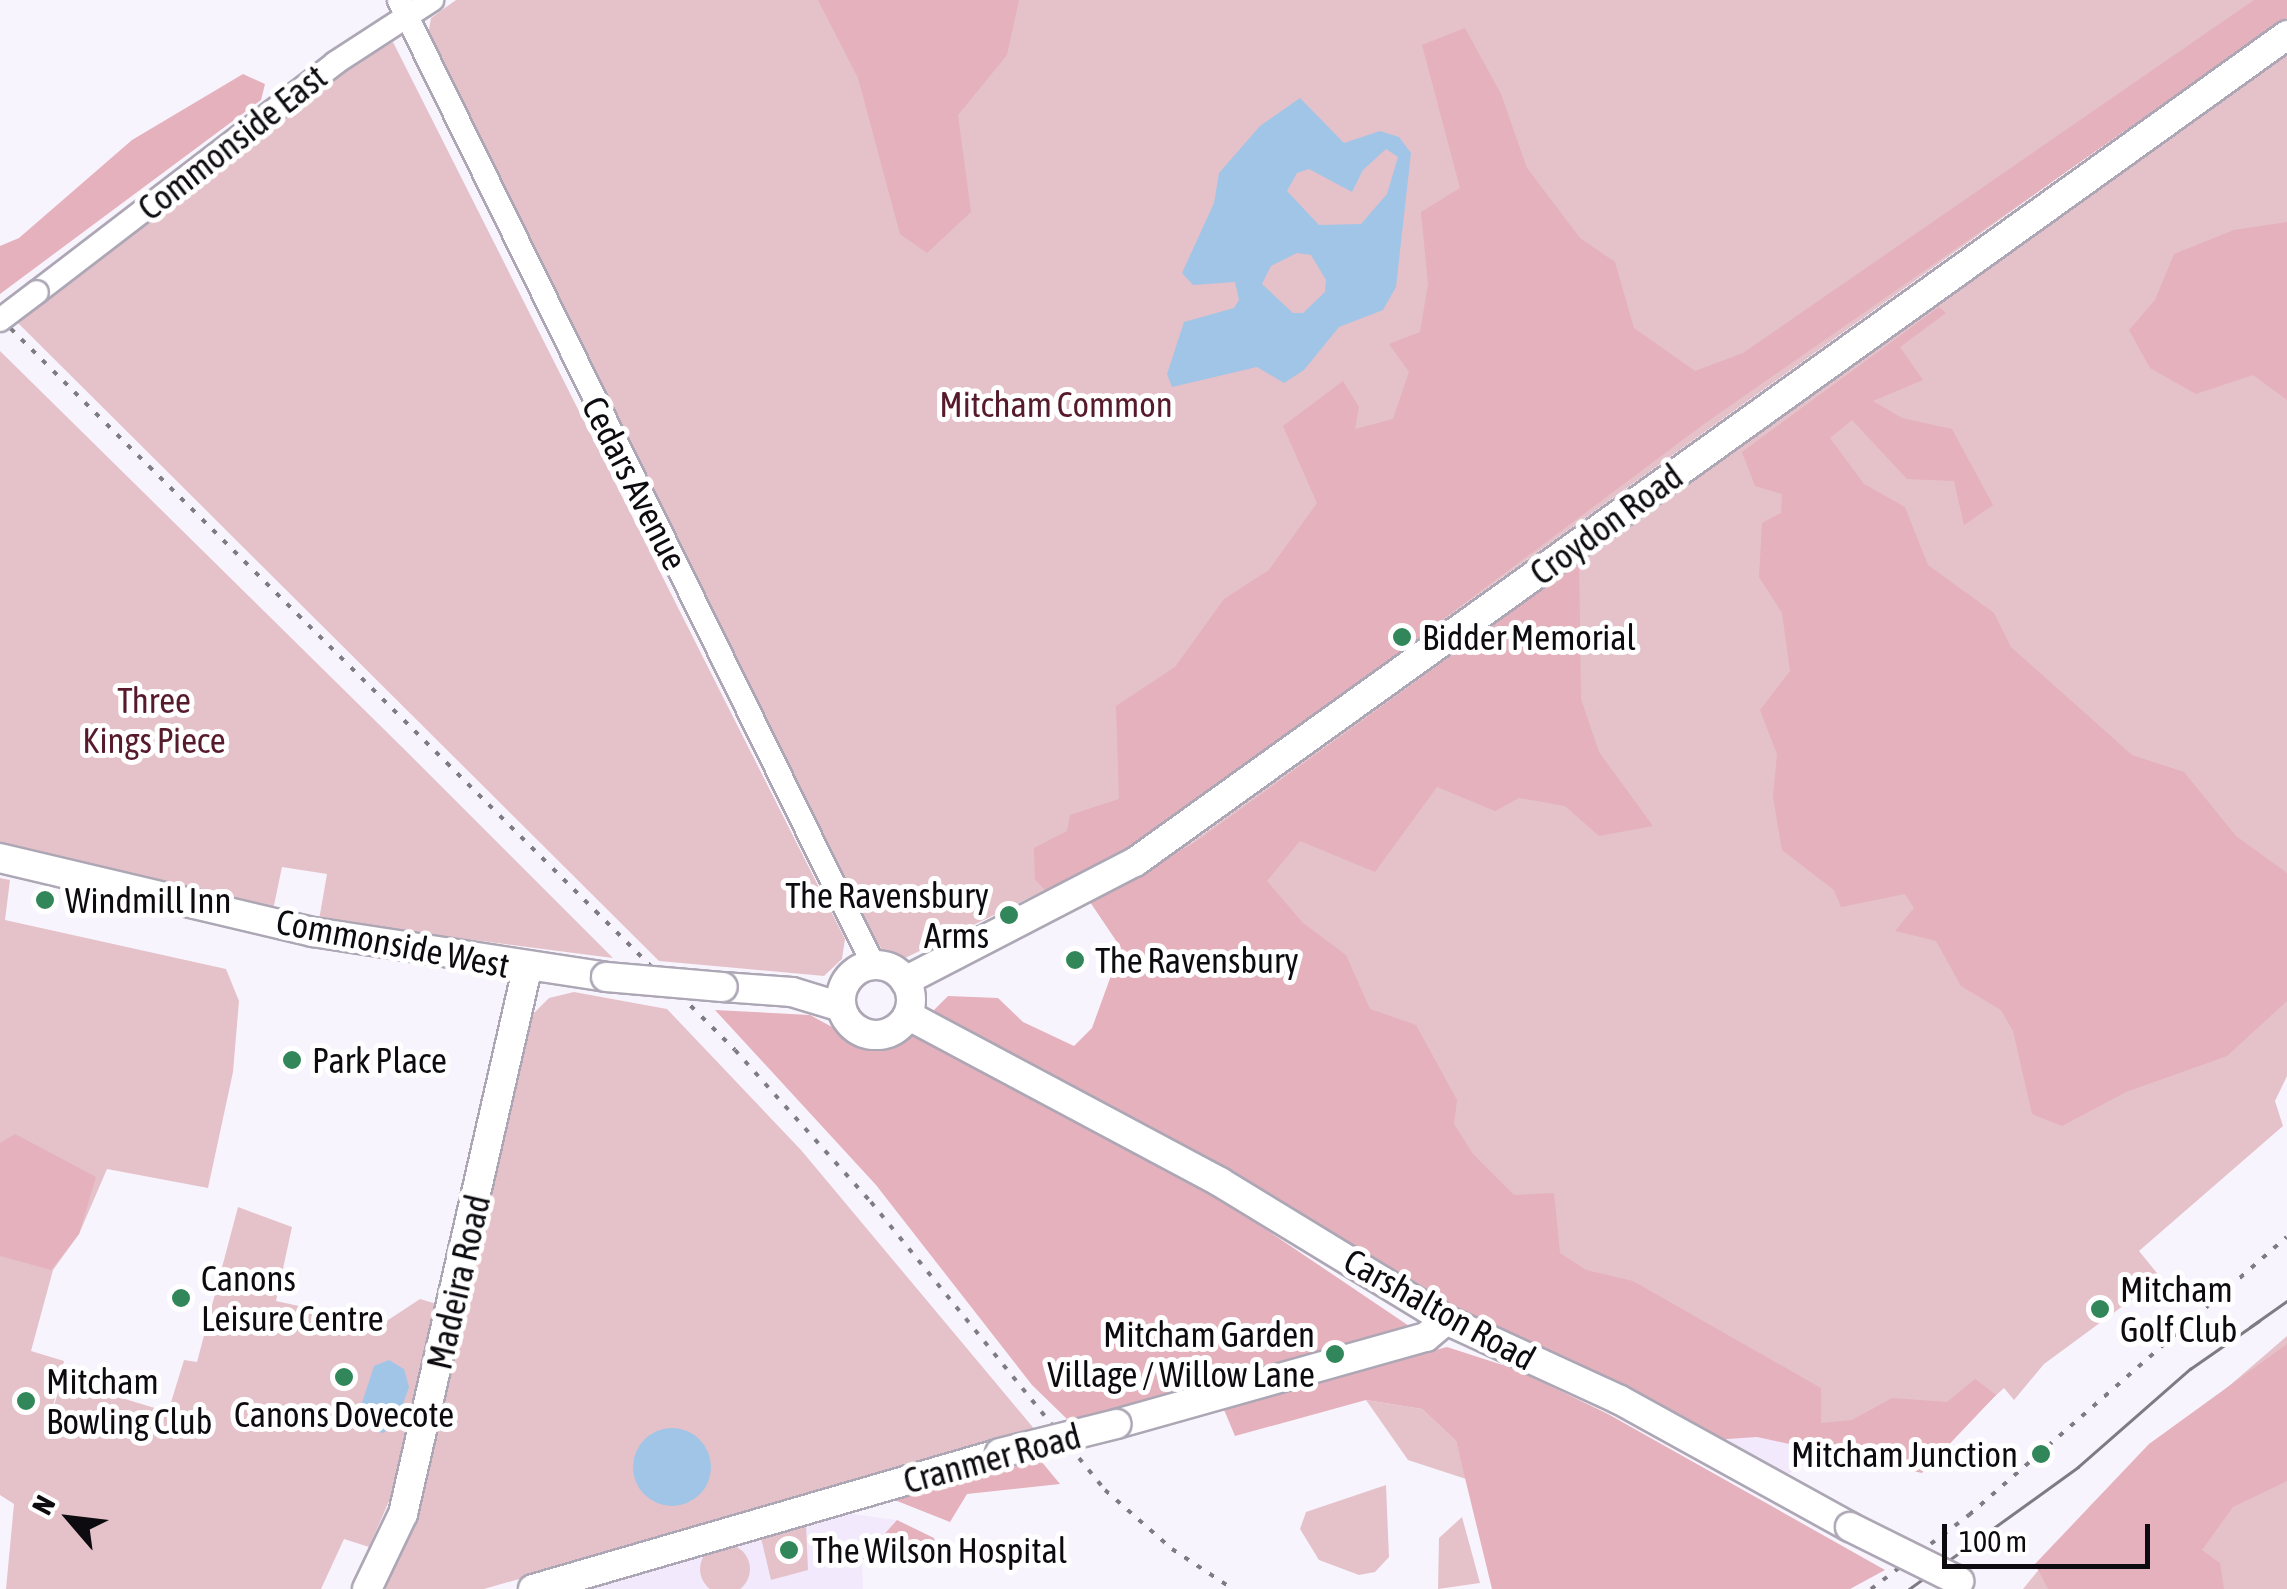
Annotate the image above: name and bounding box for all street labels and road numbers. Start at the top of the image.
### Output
street label: Commonside East [130,55,334,229]
street label: Cedars Avenue [573,389,697,577]
street label: Croydon Road [1522,455,1690,593]
street label: Commonside West [273,900,513,986]
street label: Madeira Road [418,1191,498,1373]
street label: Carshalton Road [1337,1239,1543,1379]
street label: Cranmer Road [899,1414,1085,1502]

